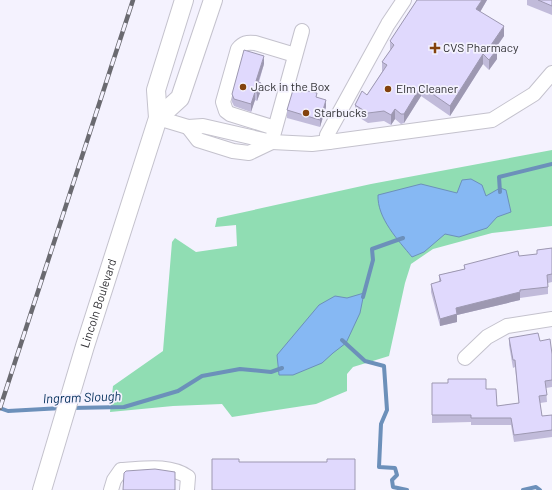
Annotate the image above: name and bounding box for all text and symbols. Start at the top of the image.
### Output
place label: CVS Pharmacy [443,40,519,54]
marker: CVS Pharmacy [430,43,440,53]
place label: Jack in the Box [251,79,330,93]
place label: Elm Cleaner [396,81,459,95]
marker: Jack in the Box [238,82,248,92]
marker: Elm Cleaner [383,84,393,94]
place label: Starbucks [314,105,367,119]
marker: Starbucks [301,108,311,118]
street label: Lincoln Boulevard [77,257,119,349]
water label: Ingram Slough [42,388,122,406]

